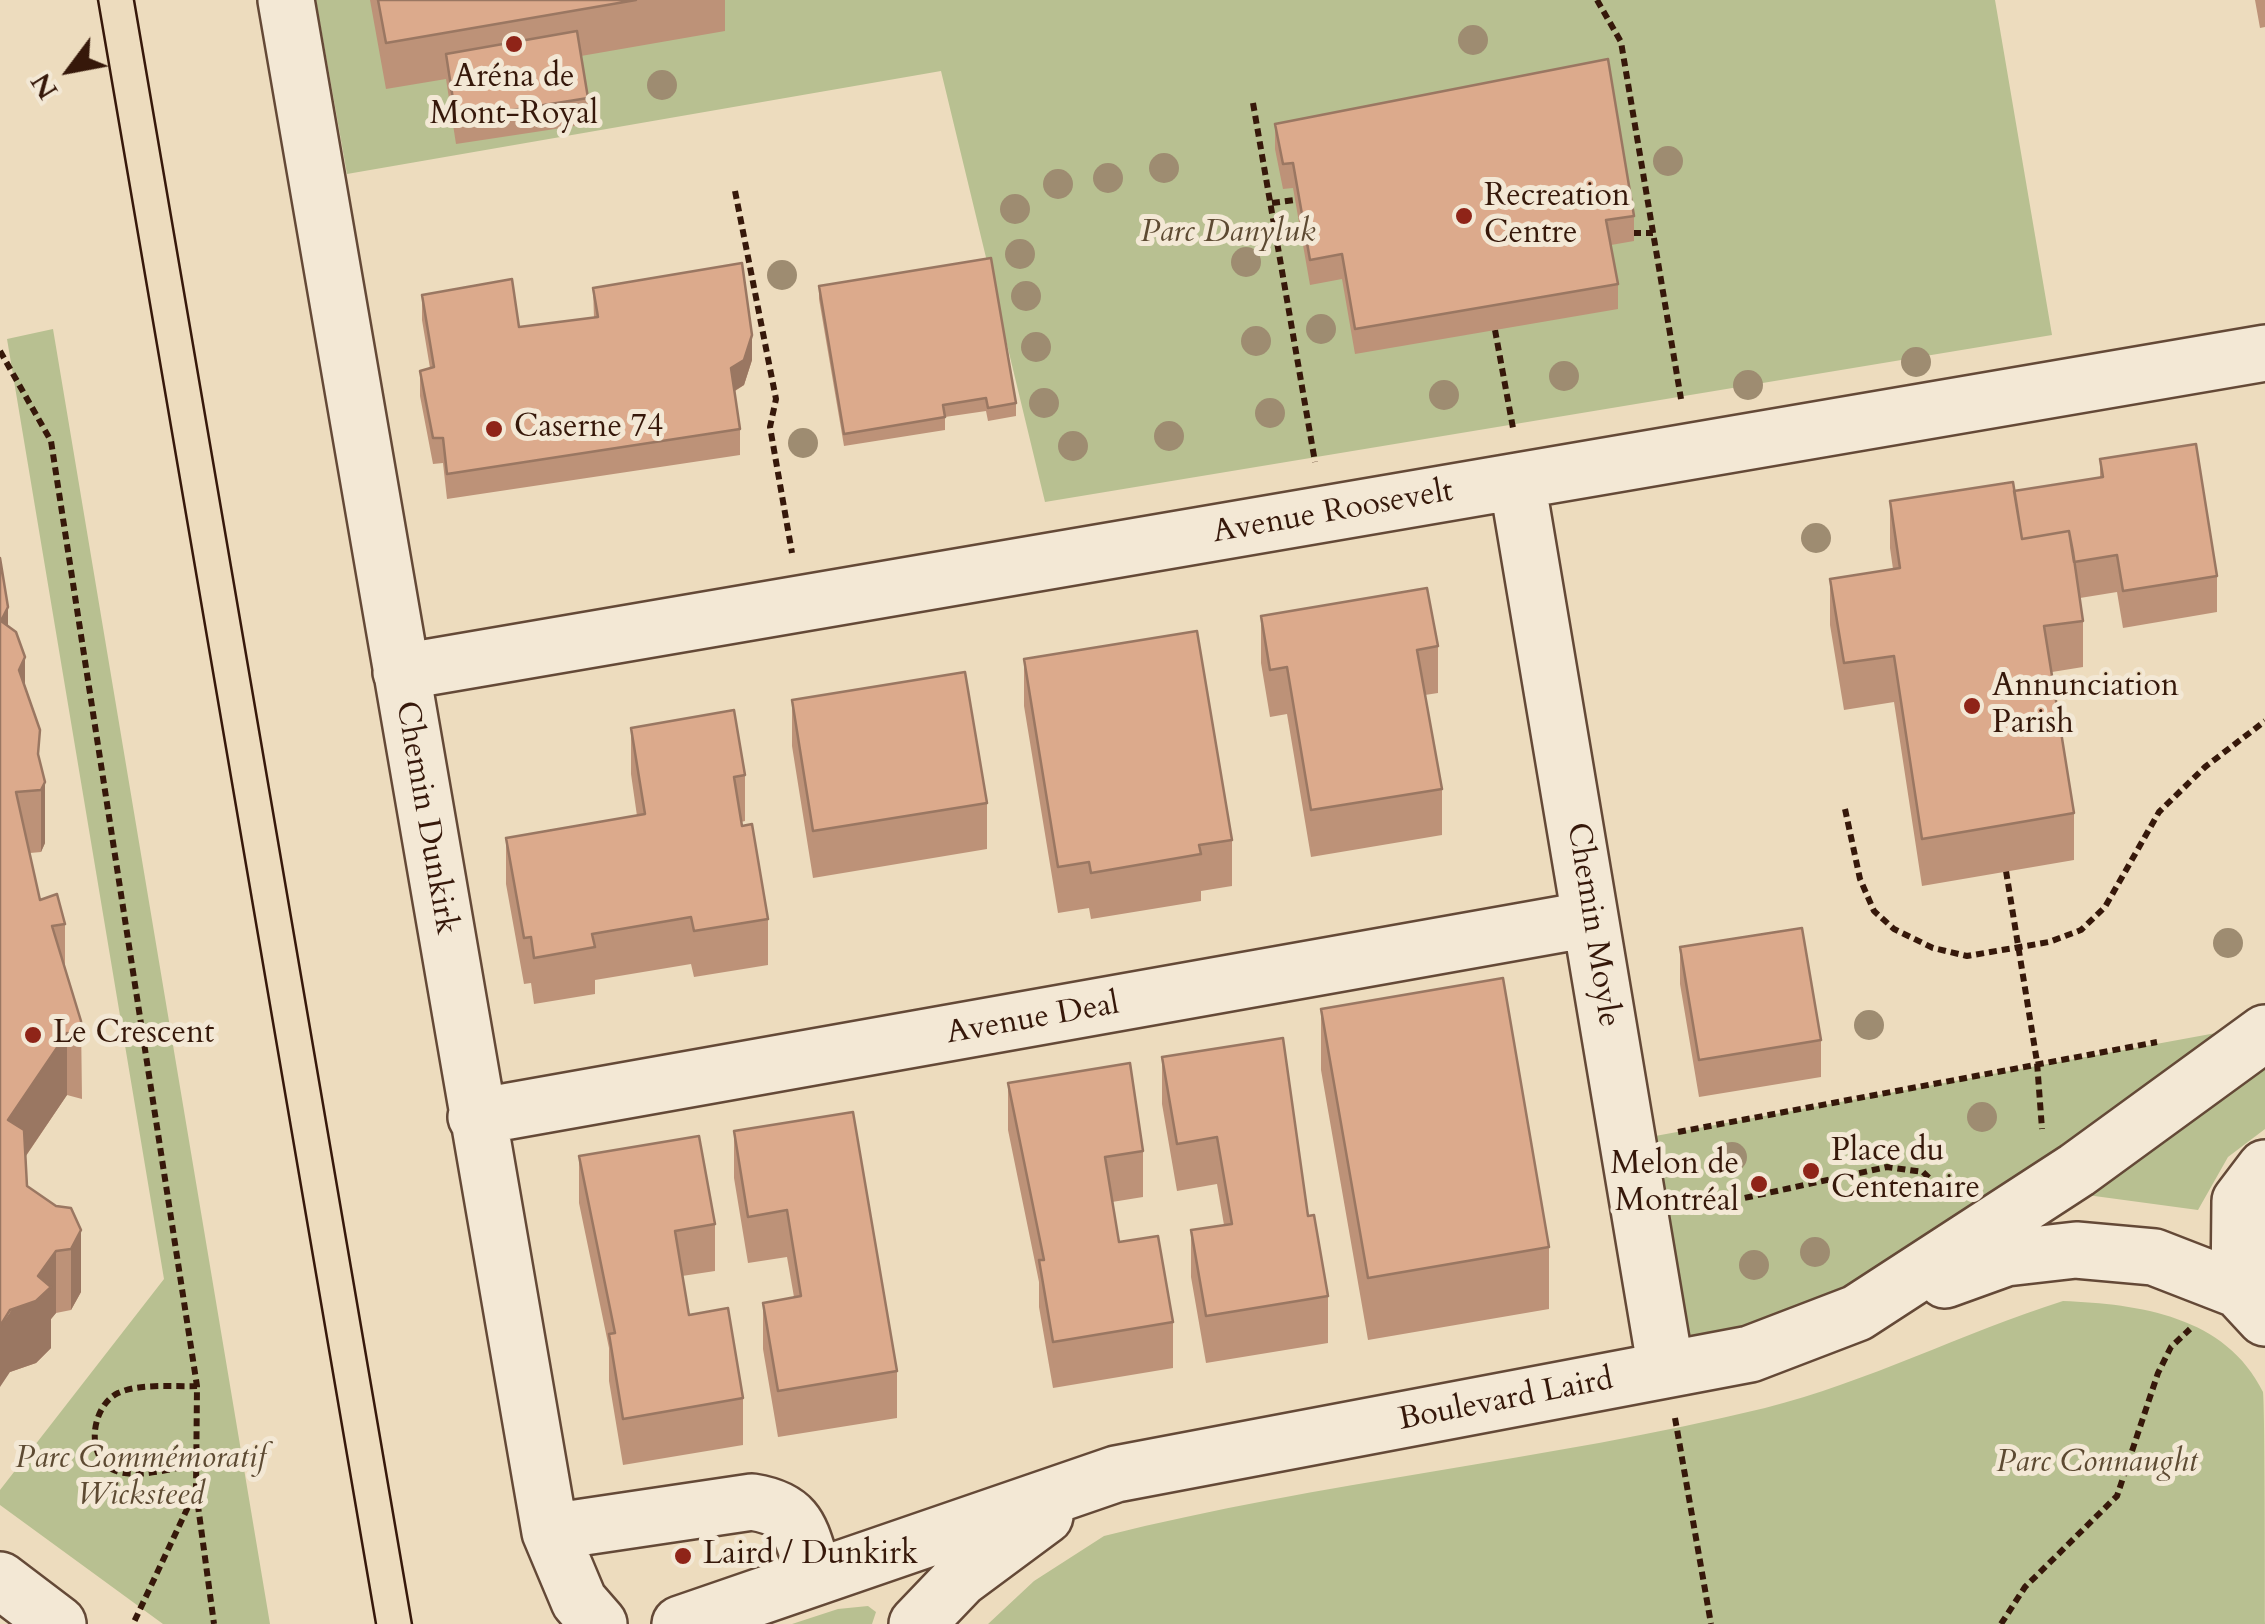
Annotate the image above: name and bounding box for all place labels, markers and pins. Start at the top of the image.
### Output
marker: Aréna de Mont-Royal [503,33,525,55]
place label: Aréna de Mont-Royal [430,60,598,135]
place label: Recreation Centre [1484,179,1630,254]
marker: Recreation Centre [1453,205,1475,227]
place label: Caserne 74 [514,410,663,448]
marker: Caserne 74 [483,418,505,440]
place label: Annunciation Parish [1992,669,2179,744]
marker: Annunciation Parish [1961,695,1983,717]
place label: Le Crescent [53,1016,214,1054]
marker: Le Crescent [22,1024,44,1046]
place label: Place du Centenaire [1831,1134,1980,1209]
place label: Melon de Montréal [1611,1147,1739,1222]
marker: Place du Centenaire [1800,1160,1822,1182]
marker: Melon de Montréal [1748,1173,1770,1195]
place label: Laird / Dunkirk [703,1537,918,1575]
marker: Laird / Dunkirk [672,1545,694,1567]

